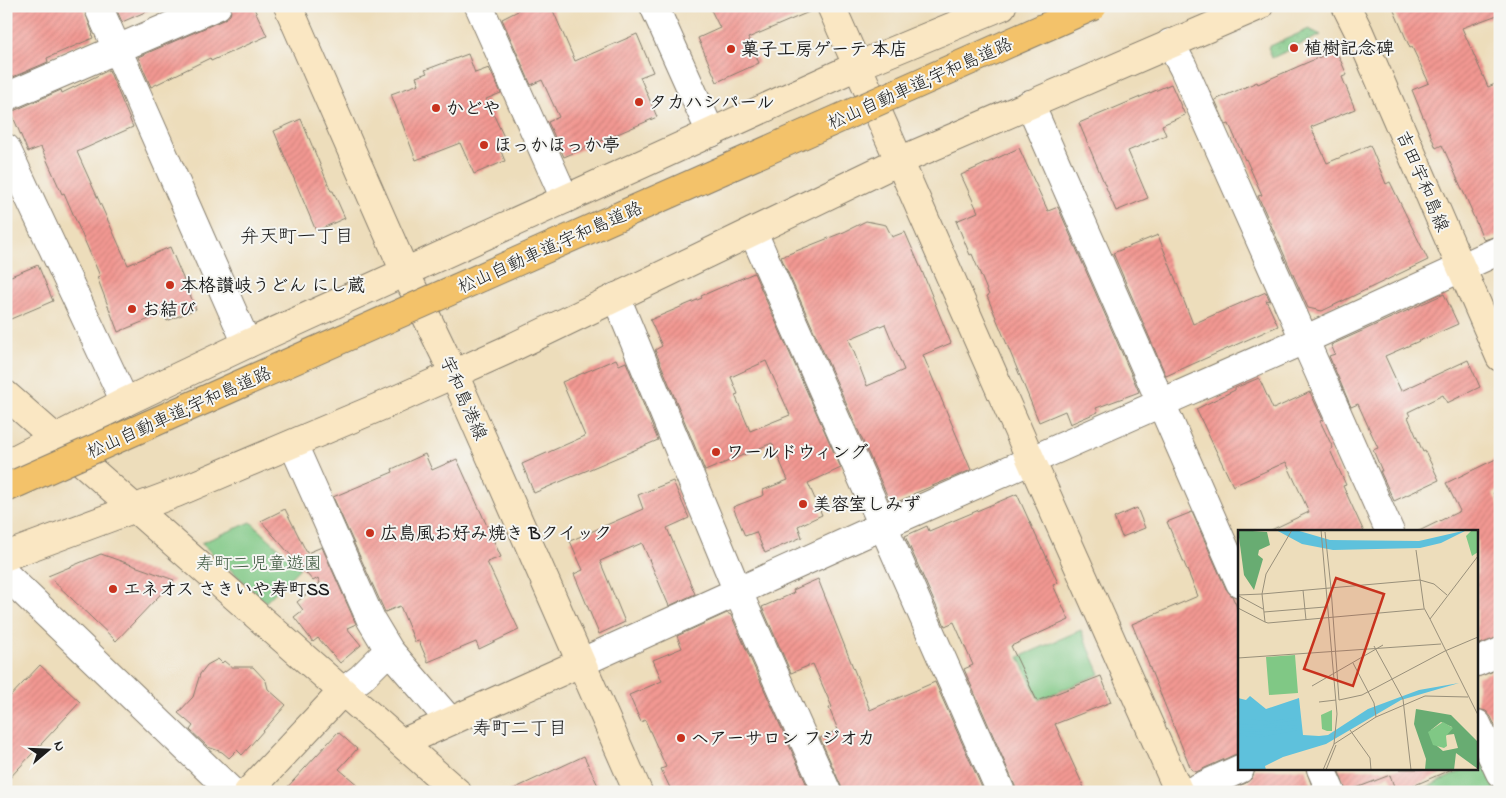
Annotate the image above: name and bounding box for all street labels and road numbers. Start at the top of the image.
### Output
street label: 松山自動車道;宇和島道路 [824,32,1018,137]
street label: 吉田宇和島線 [1388,127,1454,237]
street label: 松山自動車道;宇和島道路 [454,196,648,301]
street label: 宇和島港線 [432,352,492,445]
street label: 松山自動車道;宇和島道路 [83,361,277,466]

